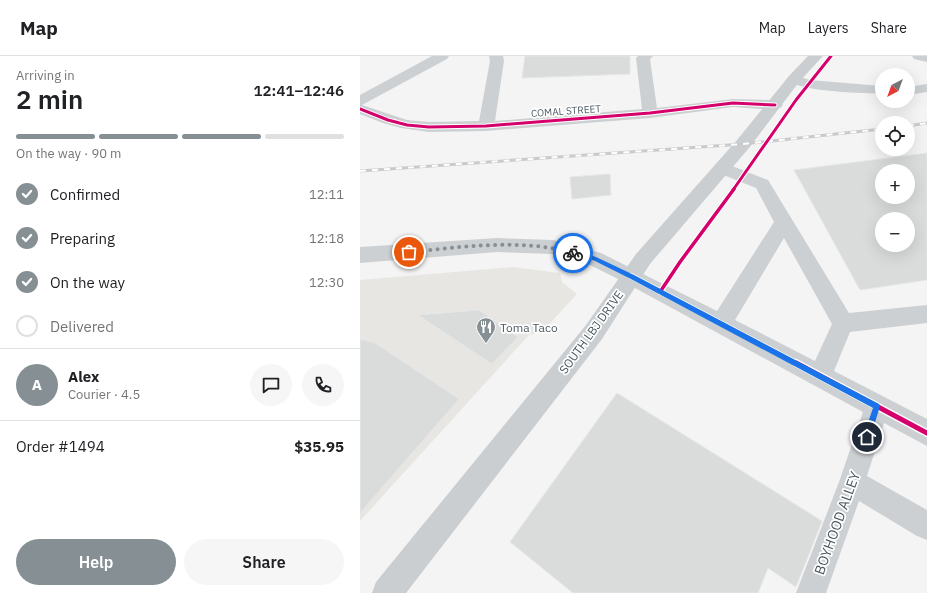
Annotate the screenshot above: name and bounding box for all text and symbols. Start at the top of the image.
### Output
text: Map [20,16,58,40]
text: Map [759,19,786,37]
text: Layers [808,19,849,37]
text: Share [871,19,907,37]
text: Arriving in [16,67,75,84]
north arrow [875,68,915,108]
map controls [875,68,915,252]
text: 12:41–12:46 [254,81,344,100]
text: 2 min [16,82,83,116]
street label: COMAL STREET [531,102,602,120]
button: locate [875,116,915,156]
text: On the way · 90 m [16,145,121,162]
button: + [875,164,915,204]
icon: check [16,183,38,205]
text: Confirmed [50,185,120,204]
text: 12:11 [309,186,344,203]
button: − [875,212,915,252]
icon: check [16,227,38,249]
text: Preparing [50,229,115,248]
text: 12:18 [309,230,344,247]
courier [553,233,593,273]
pin [392,235,426,269]
icon: bag [398,241,420,263]
icon: bike [562,242,584,264]
icon: check [16,271,38,293]
text: On the way [50,273,125,292]
text: 12:30 [309,274,344,291]
street label: SOUTH LBJ DRIVE [556,287,626,377]
restaurant icon: Toma Taco [475,316,497,344]
text: Delivered [50,317,114,336]
place label: Toma Taco [500,320,558,335]
button: chat [250,364,292,406]
button: phone [302,364,344,406]
text: Alex [68,367,99,386]
text: A [32,375,42,394]
text: Courier · 4.5 [68,386,140,403]
pin [850,420,884,454]
icon: home [856,426,878,448]
text: Order #1494 [16,437,105,456]
text: $35.95 [294,437,344,456]
street label: BOYHOOD ALLEY [810,468,864,577]
button: Help [16,539,176,585]
button: Share [184,539,344,585]

